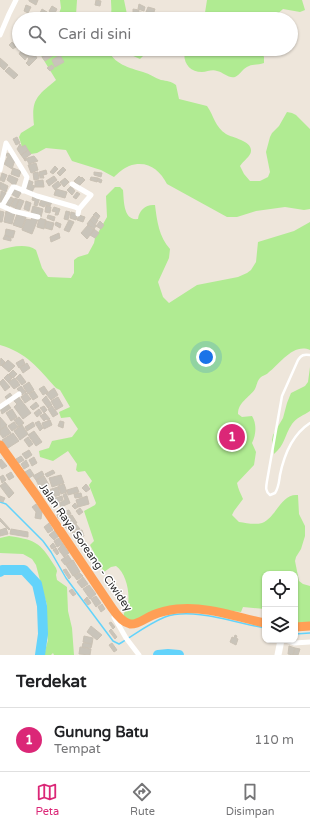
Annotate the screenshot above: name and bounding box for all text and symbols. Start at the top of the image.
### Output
search box [12,12,298,56]
icon: search [26,23,48,45]
text: Cari di sini [58,25,131,43]
your location [196,347,216,367]
pin: 1 [219,422,245,452]
street label: Jalan Raya Soreang - Ciwidey [36,481,135,614]
map controls [262,571,298,643]
button: locate [262,571,298,607]
button: layers [262,607,298,643]
text: Terdekat [16,671,86,692]
text: Gunung Batu [54,723,149,741]
text: 1 [25,732,33,748]
text: 110 m [254,732,294,748]
text: Tempat [54,741,101,757]
tab: Peta [35,781,59,818]
tab: Rute [130,781,155,818]
tab: Disimpan [226,781,275,818]

